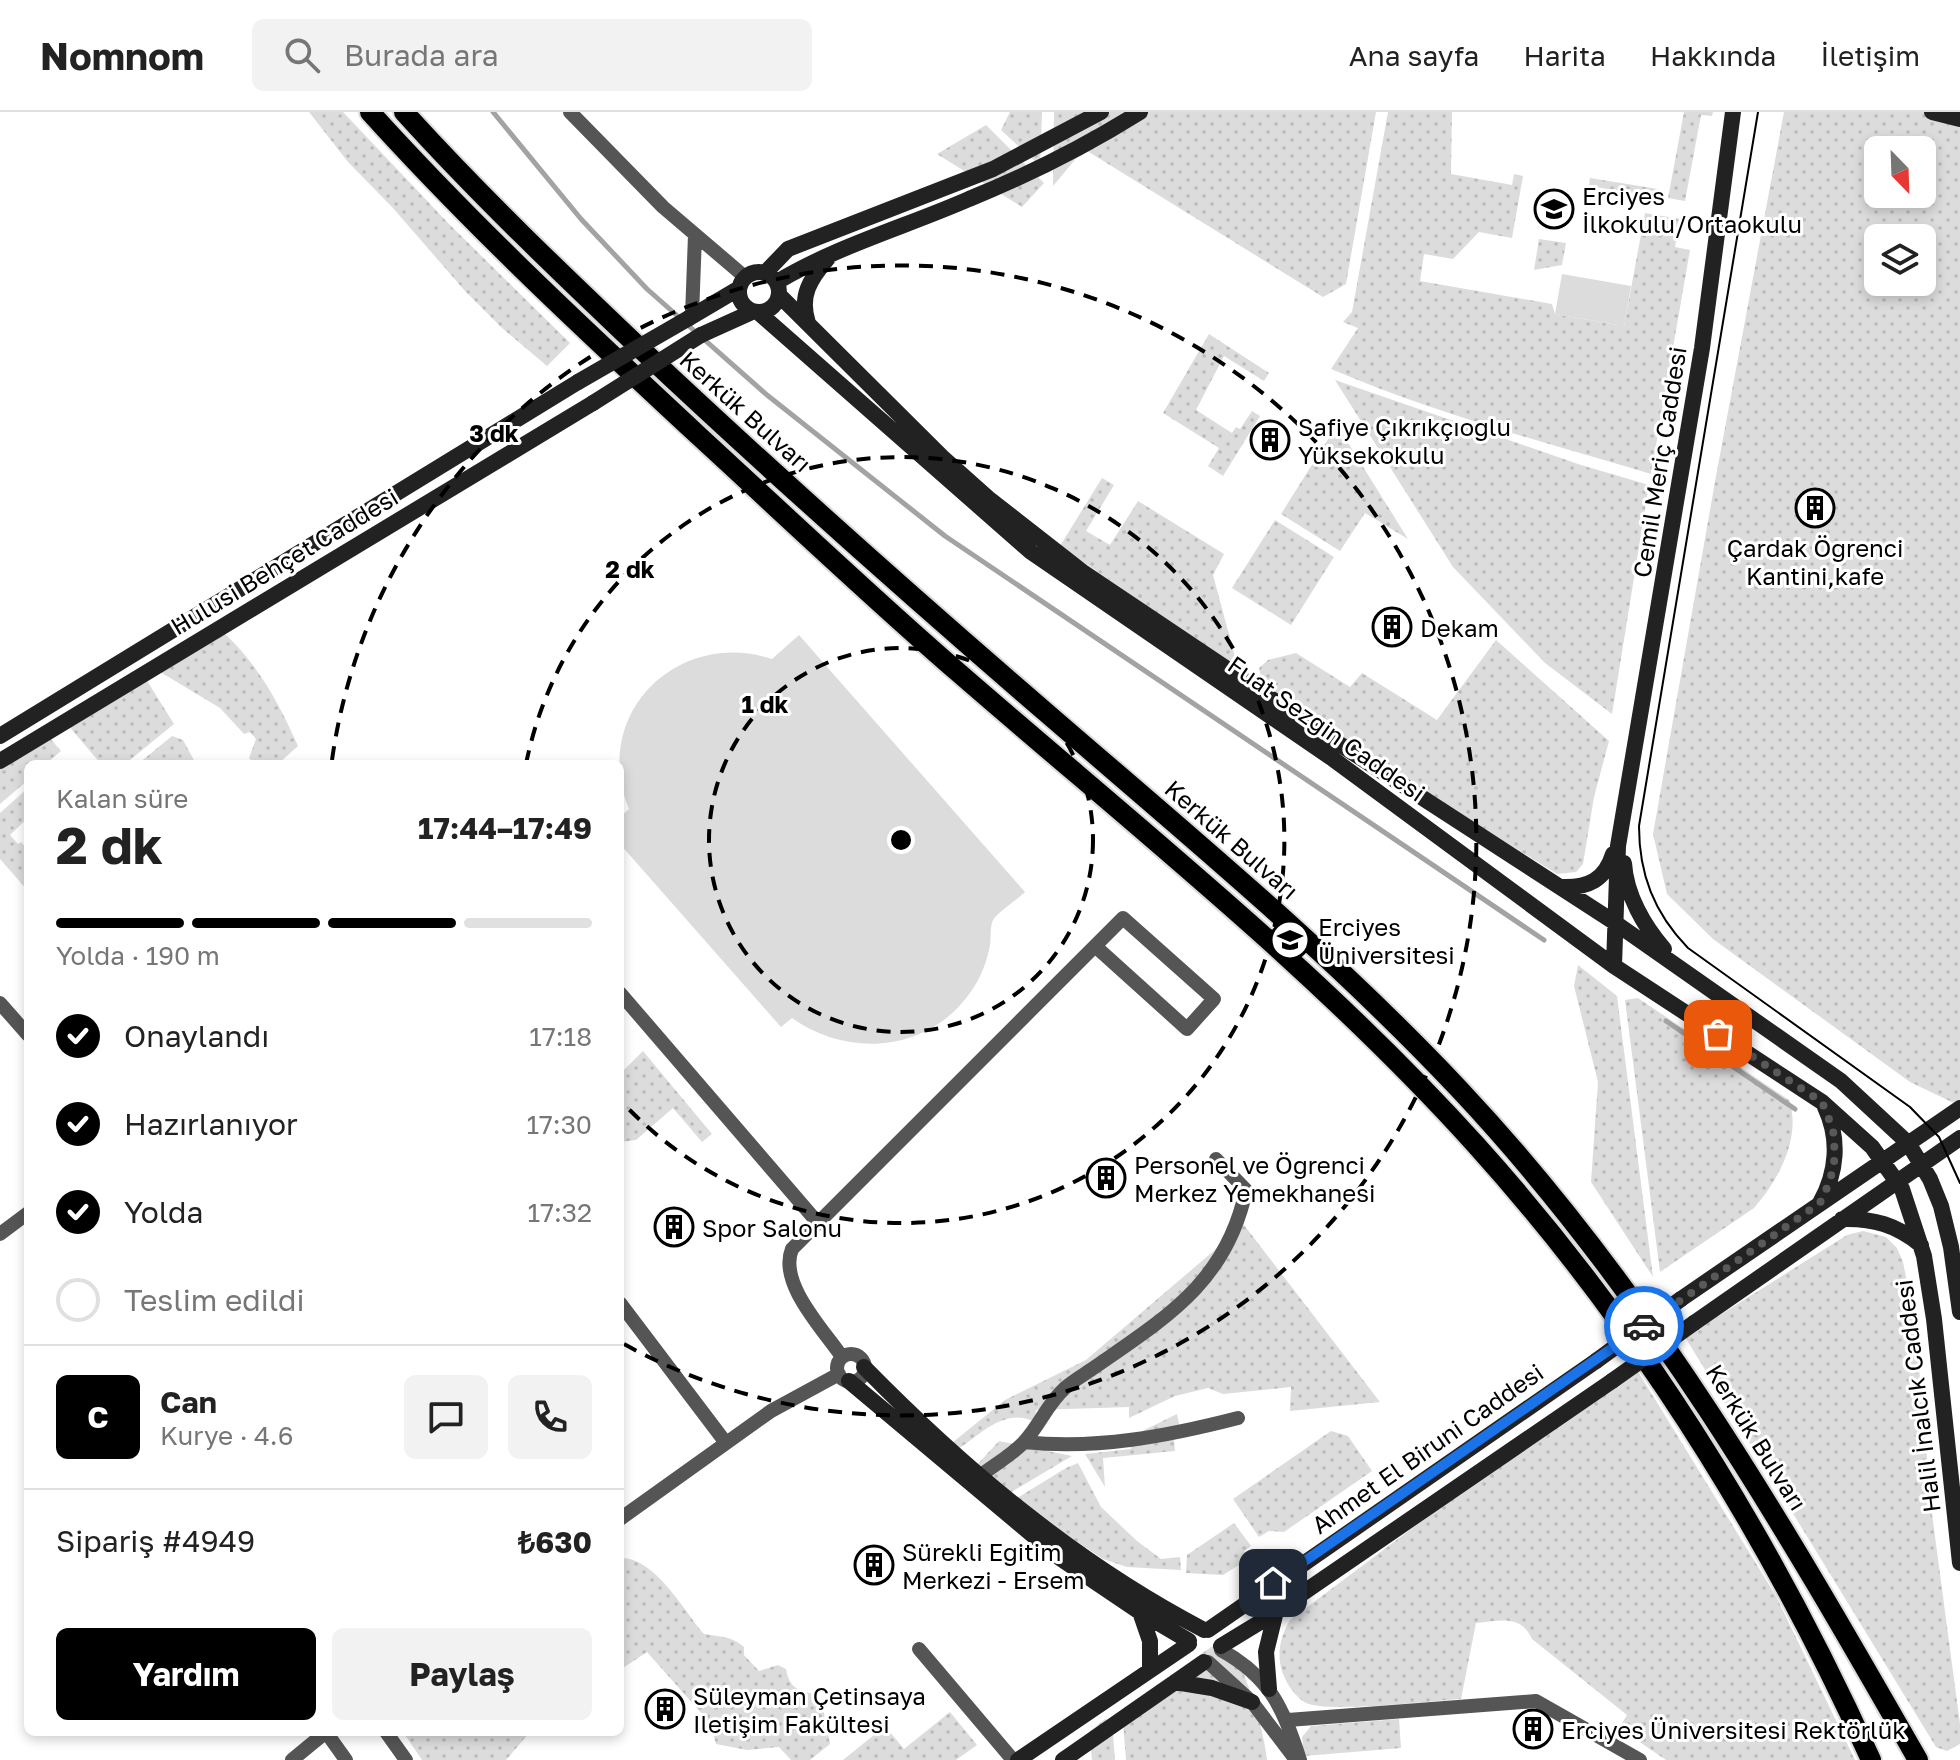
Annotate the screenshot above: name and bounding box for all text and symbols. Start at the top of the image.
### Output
search box [252,19,812,91]
text: Nomnom [40,33,204,78]
icon: search [280,33,324,77]
text: Burada ara [344,37,499,73]
text: Ana sayfa [1349,39,1479,72]
text: Harita [1523,39,1606,72]
text: Hakkında [1650,39,1776,72]
text: İletişim [1820,39,1920,72]
north arrow [1864,136,1936,208]
map controls [1864,136,1936,296]
place label: Erciyes İlkokulu/Ortaokulu [1582,181,1802,238]
school or university icon: Erciyes İlkokulu/Ortaokulu [1533,188,1575,230]
button: layers [1864,224,1936,296]
street label: Kerkük Bulvarı [674,344,818,478]
street label: Cemil Meriç Caddesi [1626,344,1692,580]
place label: Safiye Çıkrıkçıoğlu Yüksekokulu [1298,412,1511,469]
text: 3 dk [469,418,519,447]
building icon: Safiye Çıkrıkçıoğlu Yüksekokulu [1249,419,1291,461]
street label: Hulusi Behçet Caddesi [165,482,403,640]
building icon: Çardak Öğrenci Kantini,kafe [1794,487,1836,529]
place label: Çardak Öğrenci Kantini,kafe [1727,533,1903,590]
text: 2 dk [605,554,655,583]
building icon: Dekam [1371,606,1413,648]
place label: Dekam [1420,613,1499,642]
street label: Fuat Sezgin Caddesi [1223,649,1431,807]
text: 1 dk [741,689,789,718]
street label: Kerkük Bulvarı [1160,773,1304,905]
text: Kalan süre [56,783,188,814]
text: 17:44–17:49 [418,810,592,846]
text: 2 dk [56,813,163,875]
centre of rings [887,826,915,854]
place label: Erciyes Üniversitesi [1318,912,1455,969]
school or university icon: Erciyes Üniversitesi [1269,919,1311,961]
text: Yolda · 190 m [56,940,220,971]
pin [1684,1000,1752,1068]
icon: bag [1696,1012,1740,1056]
icon: check [56,1014,100,1058]
text: Onaylandı [124,1018,269,1054]
text: 17:18 [529,1021,592,1052]
icon: check [56,1102,100,1146]
text: Hazırlanıyor [124,1106,298,1142]
text: 17:30 [526,1109,592,1140]
place label: Personel ve Öğrenci Merkez Yemekhanesi [1134,1150,1375,1207]
building icon: Personel ve Öğrenci Merkez Yemekhanesi [1085,1157,1127,1199]
icon: check [56,1190,100,1234]
text: Yolda [124,1194,204,1230]
text: 17:32 [528,1197,592,1228]
building icon: Spor Salonu [653,1206,695,1248]
place label: Spor Salonu [702,1213,842,1242]
street label: Halil İnalcık Caddesi [1888,1278,1946,1514]
text: Teslim edildi [124,1282,305,1318]
courier [1604,1286,1684,1366]
icon: car [1622,1304,1666,1348]
street label: Ahmet El Biruni Caddesi [1306,1357,1548,1539]
street label: Kerkük Bulvarı [1700,1359,1814,1515]
button: chat [404,1375,488,1459]
button: phone [508,1375,592,1459]
text: Can [160,1384,217,1420]
text: C [87,1399,109,1435]
text: Kurye · 4.6 [160,1420,293,1451]
text: Sipariş #4949 [56,1523,255,1559]
text: ₺630 [518,1524,592,1560]
place label: Sürekli Eğitim Merkezi - Ersem [902,1537,1085,1594]
building icon: Sürekli Eğitim Merkezi - Ersem [853,1544,895,1586]
pin [1239,1549,1307,1617]
icon: home [1251,1561,1295,1605]
button: Yardım [56,1628,316,1720]
button: Paylaş [332,1628,592,1720]
place label: Süleyman Çetinsaya Iletişim Fakültesi [693,1681,926,1738]
building icon: Süleyman Çetinsaya Iletişim Fakültesi [644,1688,686,1730]
building icon: Erciyes Üniversitesi Rektörlük [1512,1708,1554,1750]
place label: Erciyes Üniversitesi Rektörlük [1561,1715,1906,1744]

